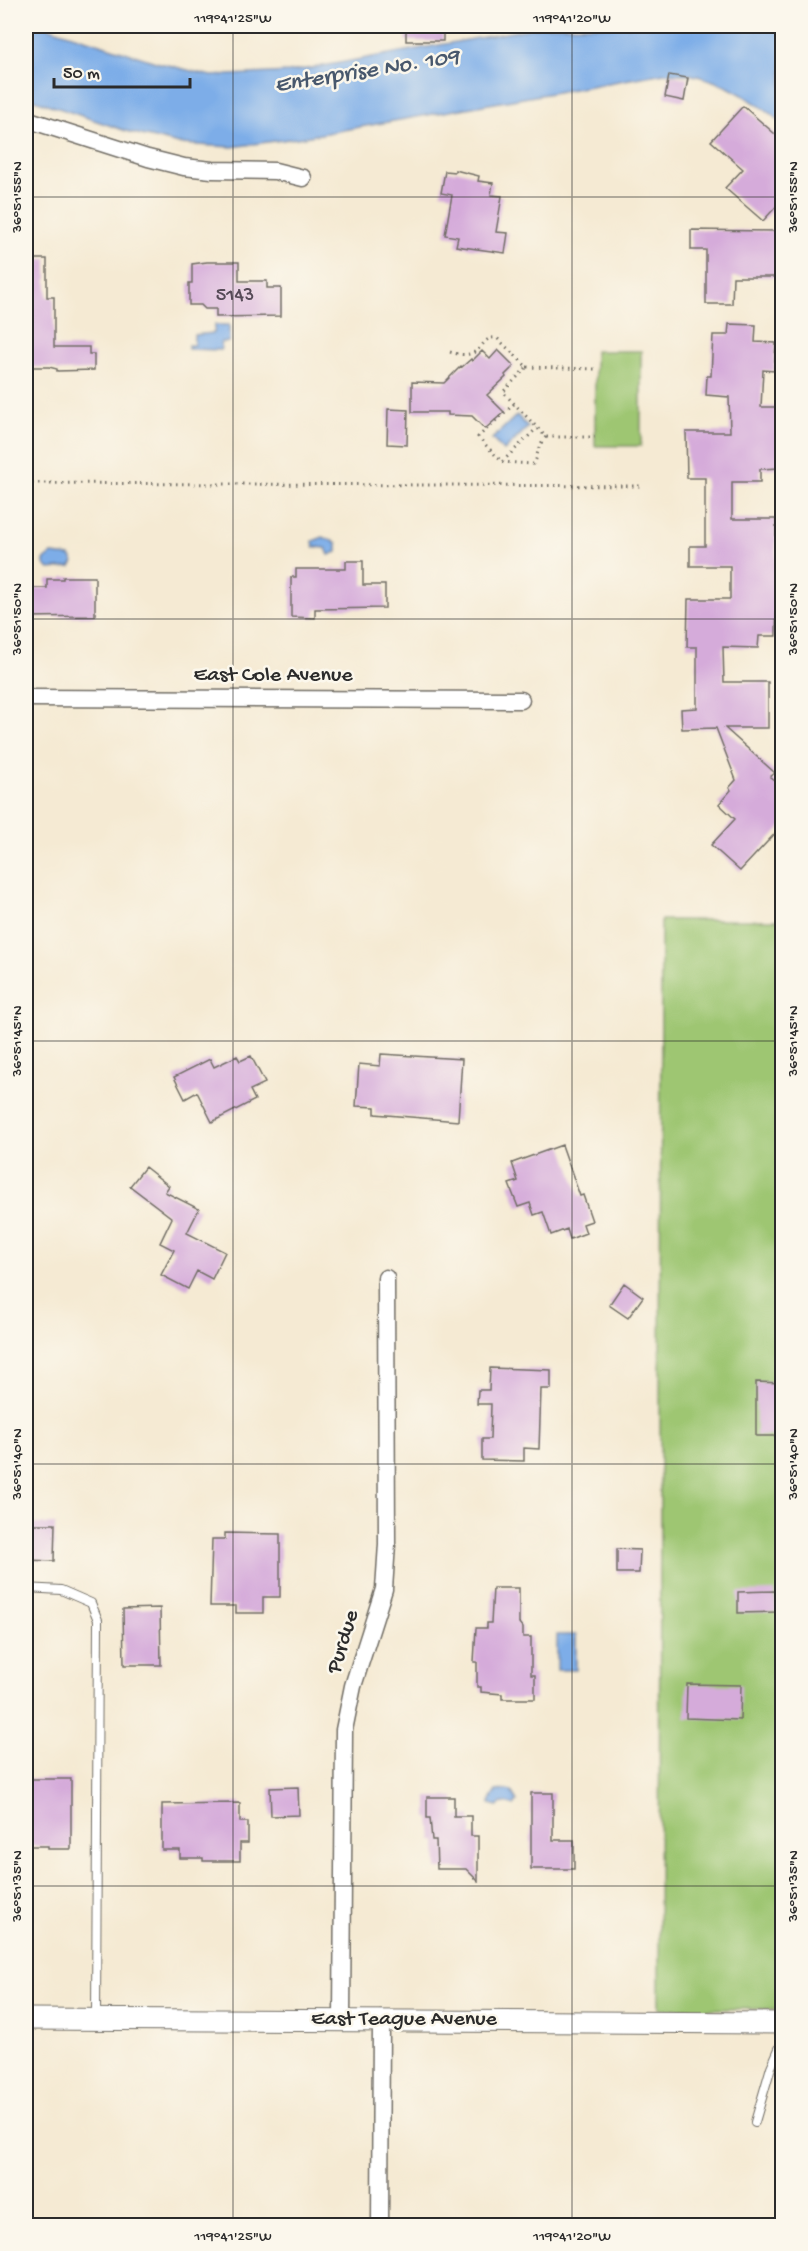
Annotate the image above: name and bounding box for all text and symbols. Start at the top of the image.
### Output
text: 119°41'25"W [193,10,272,28]
text: 119°41'20"W [532,10,611,28]
water label: Enterprise No. 109 [273,43,463,101]
scale bar [54,51,190,89]
text: 50 m [63,64,100,85]
text: 36°51'55"N [9,161,27,234]
text: 36°51'55"N [785,161,803,234]
house number: 5143 [216,285,254,308]
text: 36°51'50"N [9,583,27,656]
text: 36°51'50"N [785,583,803,656]
street label: East Cole Avenue [193,663,353,689]
text: 36°51'45"N [9,1005,27,1077]
text: 36°51'45"N [785,1005,803,1077]
text: 36°51'40"N [9,1428,27,1501]
text: 36°51'40"N [785,1428,803,1501]
street label: Purdue [322,1607,366,1678]
text: 36°51'35"N [9,1850,27,1923]
text: 36°51'35"N [785,1850,803,1923]
street label: East Teague Avenue [311,2007,498,2033]
text: 119°41'25"W [193,2228,272,2246]
text: 119°41'20"W [532,2228,611,2246]

